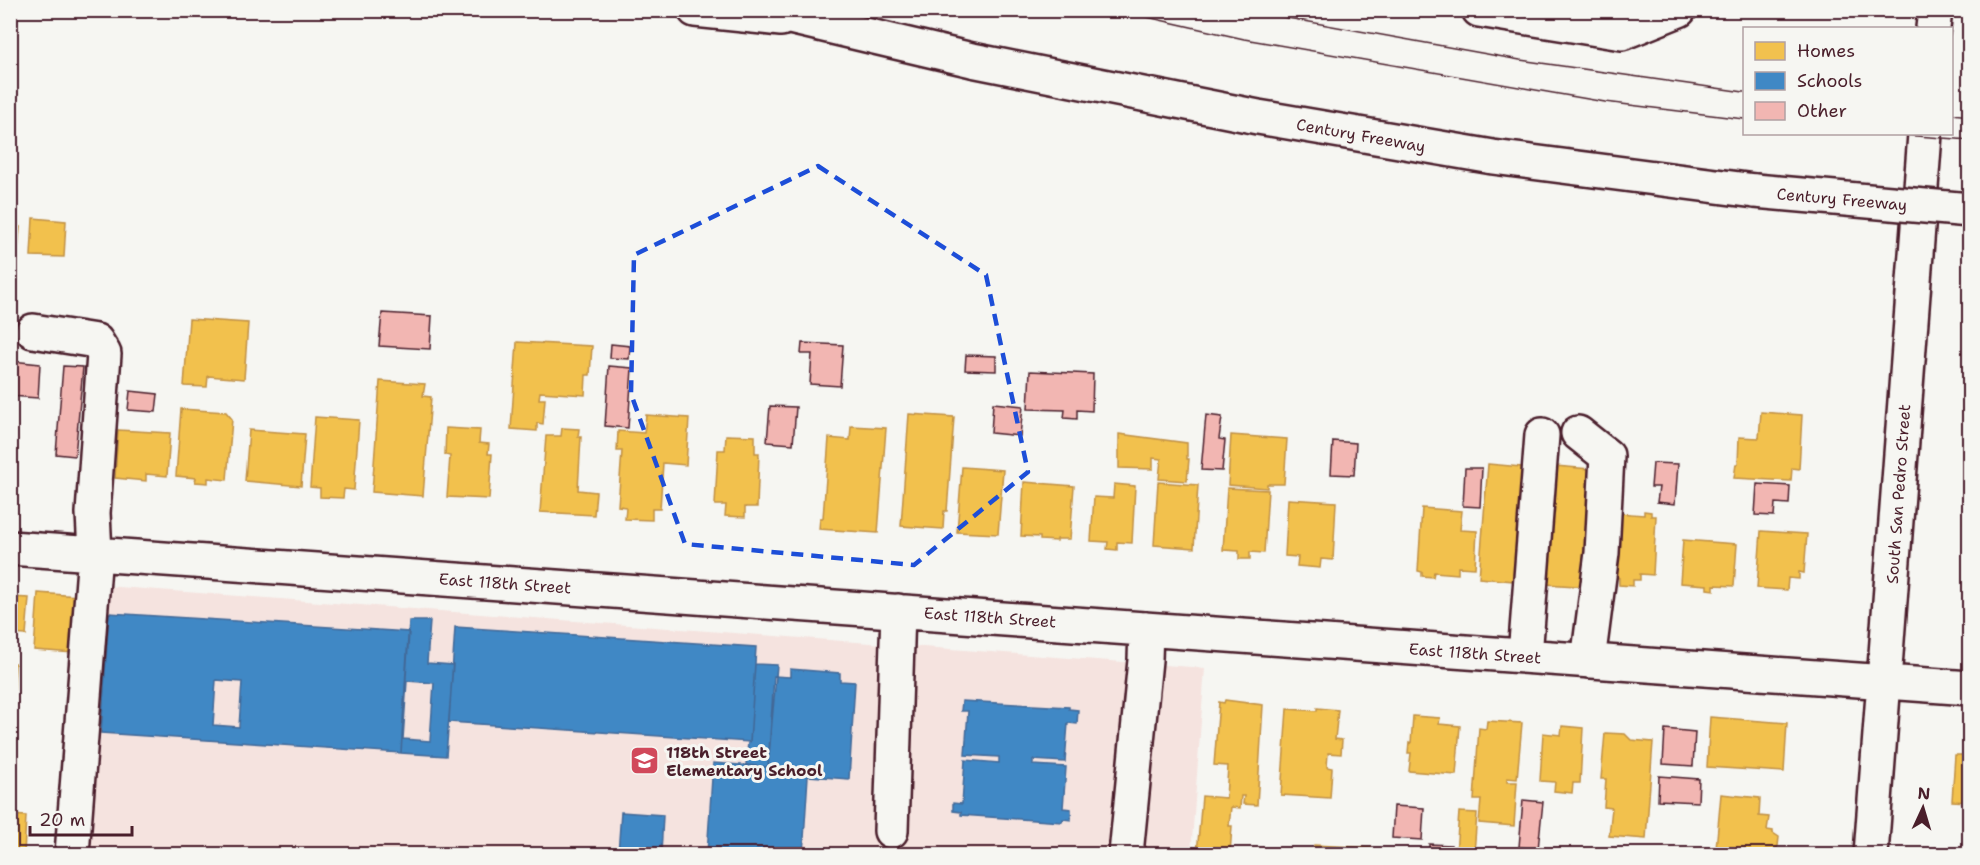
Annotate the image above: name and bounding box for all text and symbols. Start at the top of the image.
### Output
legend [1743,27,1953,135]
text: Homes [1797,39,1855,63]
text: Schools [1797,69,1863,93]
text: Other [1797,99,1847,123]
street label: Century Freeway [1295,114,1427,157]
street label: Century Freeway [1776,183,1908,216]
street label: South San Pedro Street [1882,404,1915,585]
street label: East 118th Street [438,568,572,599]
street label: East 118th Street [923,602,1057,633]
street label: East 118th Street [1408,638,1542,669]
place label: 118th Street Elementary School [666,742,823,781]
school or university icon: 118th Street Elementary School [629,745,661,777]
north arrow [1893,778,1953,838]
text: N [1917,783,1931,804]
scale bar [30,799,132,837]
text: 20 m [39,808,85,832]

